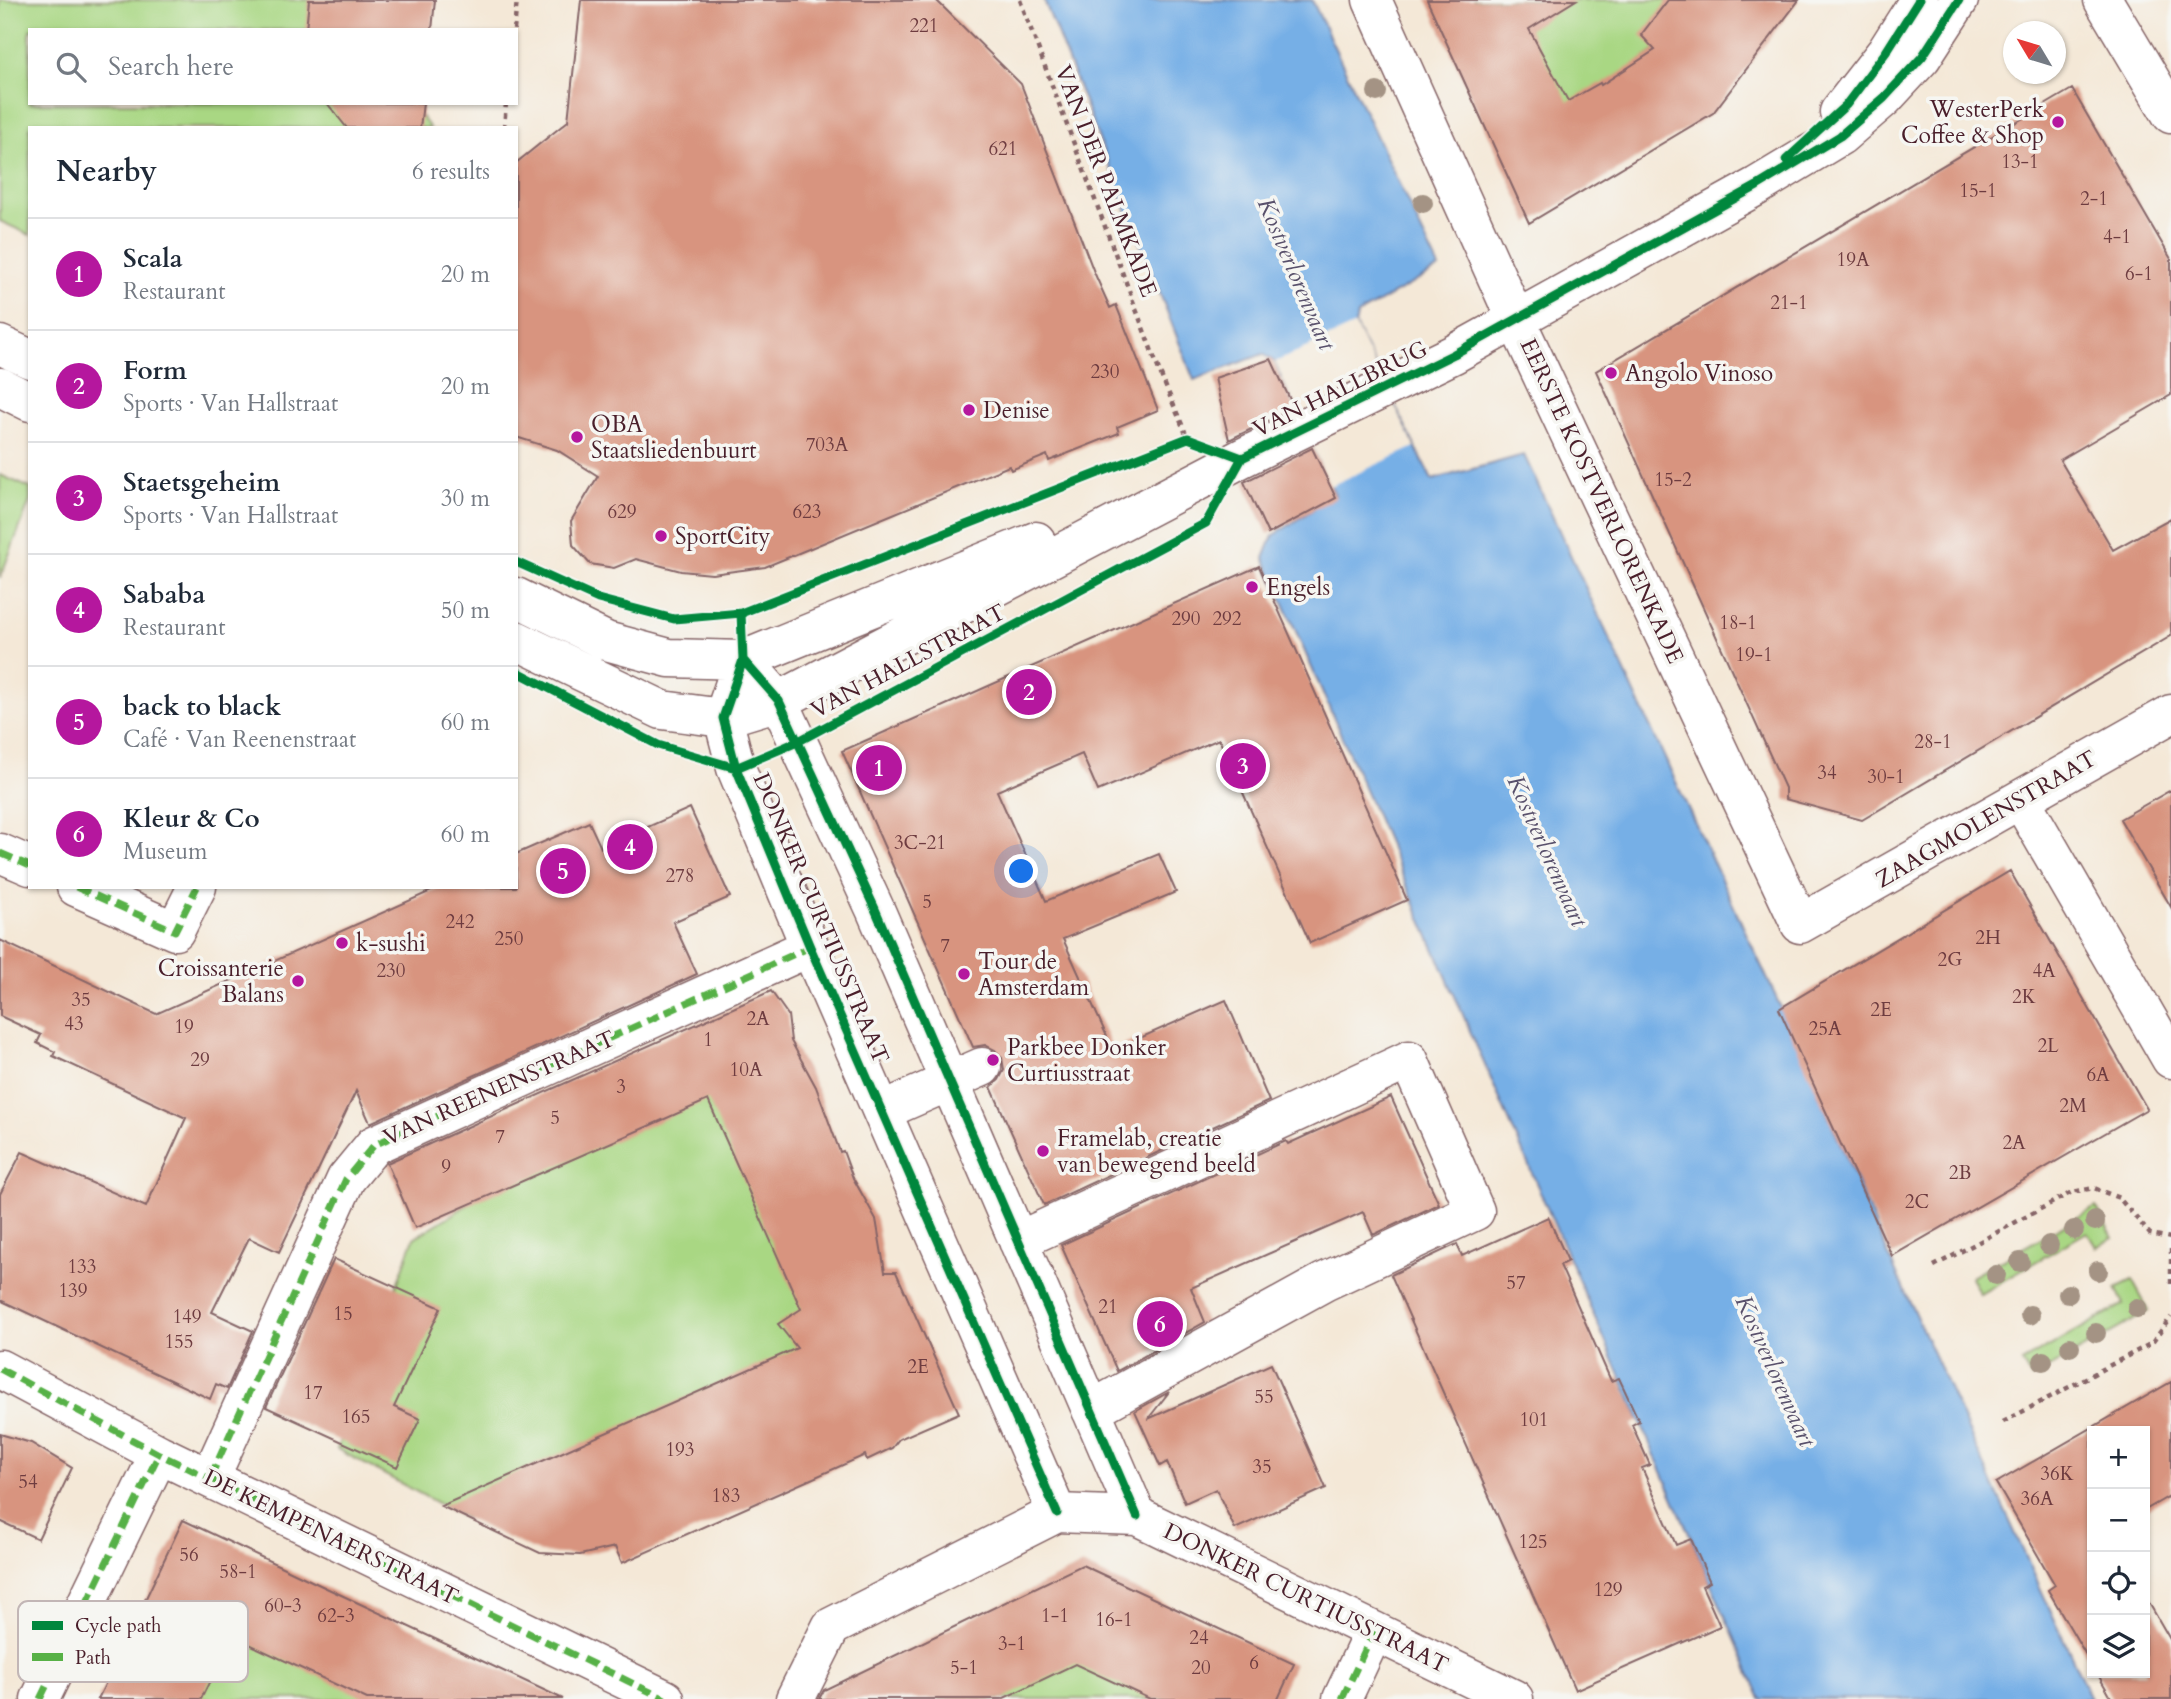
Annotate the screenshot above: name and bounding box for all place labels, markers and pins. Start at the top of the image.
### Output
place label: WesterPerk Coffee & Shop [1901,94,2045,151]
marker: WesterPerk Coffee & Shop [2050,114,2066,130]
place label: Angolo Vinoso [1625,358,1773,389]
marker: Angolo Vinoso [1603,365,1619,381]
place label: Denise [983,395,1050,426]
marker: Denise [961,402,977,418]
place label: OBA Staatsliedenbuurt [591,409,756,466]
marker: OBA Staatsliedenbuurt [569,429,585,445]
place label: SportCity [675,521,770,552]
marker: SportCity [653,528,669,544]
place label: Engels [1266,572,1330,603]
marker: Engels [1244,579,1260,595]
pin: 2 [1006,666,1052,718]
pin: 3 [1220,740,1266,792]
pin: 1 [856,742,902,794]
pin: 4 [607,821,653,873]
pin: 5 [540,845,586,897]
place label: k-sushi [356,928,426,959]
marker: k-sushi [334,935,350,951]
place label: Tour de Amsterdam [978,946,1090,1003]
place label: Croissanterie Balans [158,953,284,1010]
marker: Tour de Amsterdam [956,966,972,982]
marker: Croissanterie Balans [290,973,306,989]
place label: Parkbee Donker Curtiusstraat [1007,1032,1167,1089]
marker: Parkbee Donker Curtiusstraat [985,1052,1001,1068]
place label: Framelab, creatie van bewegend beeld [1057,1123,1256,1180]
marker: Framelab, creatie van bewegend beeld [1035,1143,1051,1159]
pin: 6 [1137,1298,1183,1350]

